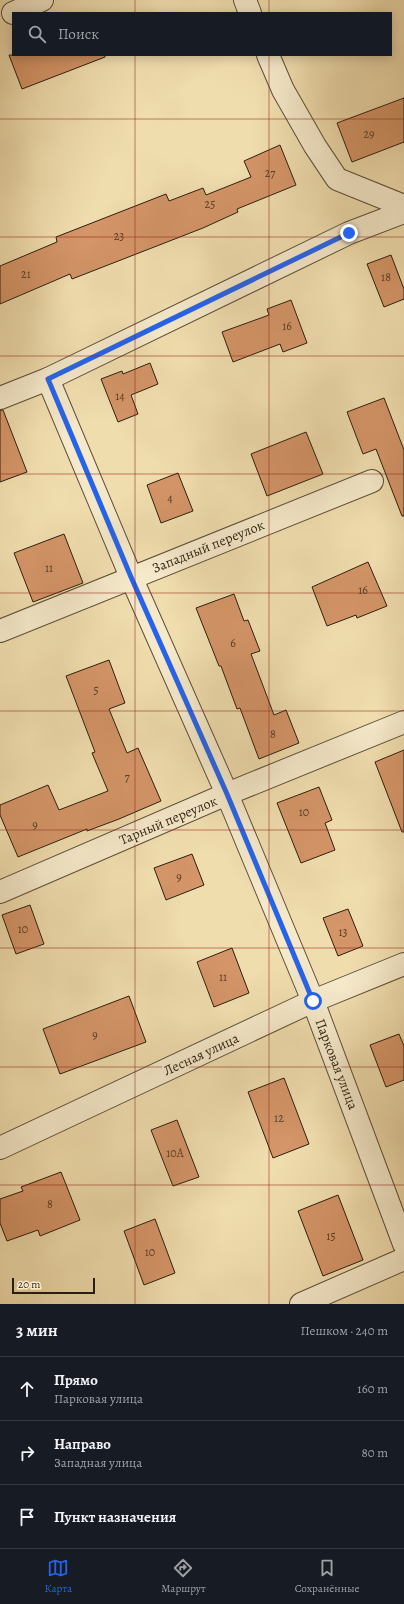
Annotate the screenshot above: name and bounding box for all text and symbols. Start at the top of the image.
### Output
search box [12,12,392,56]
icon: search [26,23,48,45]
text: Поиск [58,24,99,44]
house number: 29 [363,126,375,142]
house number: 27 [265,165,276,181]
house number: 25 [205,196,215,212]
route end [340,224,358,242]
house number: 23 [114,228,124,244]
house number: 21 [21,266,31,282]
house number: 18 [381,269,391,285]
house number: 16 [282,318,292,334]
house number: 14 [115,388,125,404]
house number: 4 [167,490,173,506]
street label: Западный переулок [149,515,267,578]
house number: 11 [45,560,53,576]
house number: 16 [358,582,368,598]
house number: 6 [230,635,236,651]
house number: 5 [93,682,99,698]
house number: 8 [270,726,276,742]
house number: 7 [124,769,130,785]
street label: Тарный переулок [116,791,220,850]
house number: 10 [299,804,309,820]
house number: 9 [32,817,38,833]
house number: 9 [176,869,182,885]
house number: 10 [18,921,28,937]
house number: 13 [338,924,348,940]
house number: 11 [219,969,227,985]
route start [304,992,322,1010]
street label: Парковая улица [310,1016,363,1113]
house number: 9 [92,1027,98,1043]
street label: Лесная улица [160,1028,242,1080]
house number: 12 [274,1110,284,1126]
house number: 10А [166,1145,185,1161]
house number: 8 [47,1196,53,1212]
house number: 15 [326,1228,336,1244]
house number: 10 [145,1244,155,1260]
scale bar [12,1276,95,1295]
text: 20 m [18,1277,40,1292]
text: 3 мин [16,1319,58,1342]
text: Пешком · 240 m [301,1322,388,1339]
text: Прямо [54,1370,98,1390]
icon: ahead [16,1378,38,1400]
text: 160 m [357,1380,388,1397]
text: Парковая улица [54,1390,143,1407]
text: Направо [54,1434,111,1454]
icon: right [16,1442,38,1464]
text: 80 m [361,1444,388,1461]
text: Западная улица [54,1454,142,1471]
icon: arrive [16,1506,38,1528]
text: Пункт назначения [54,1507,176,1527]
tab: Карта [44,1557,72,1596]
tab: Маршрут [161,1557,206,1596]
tab: Сохранённые [295,1557,360,1596]

